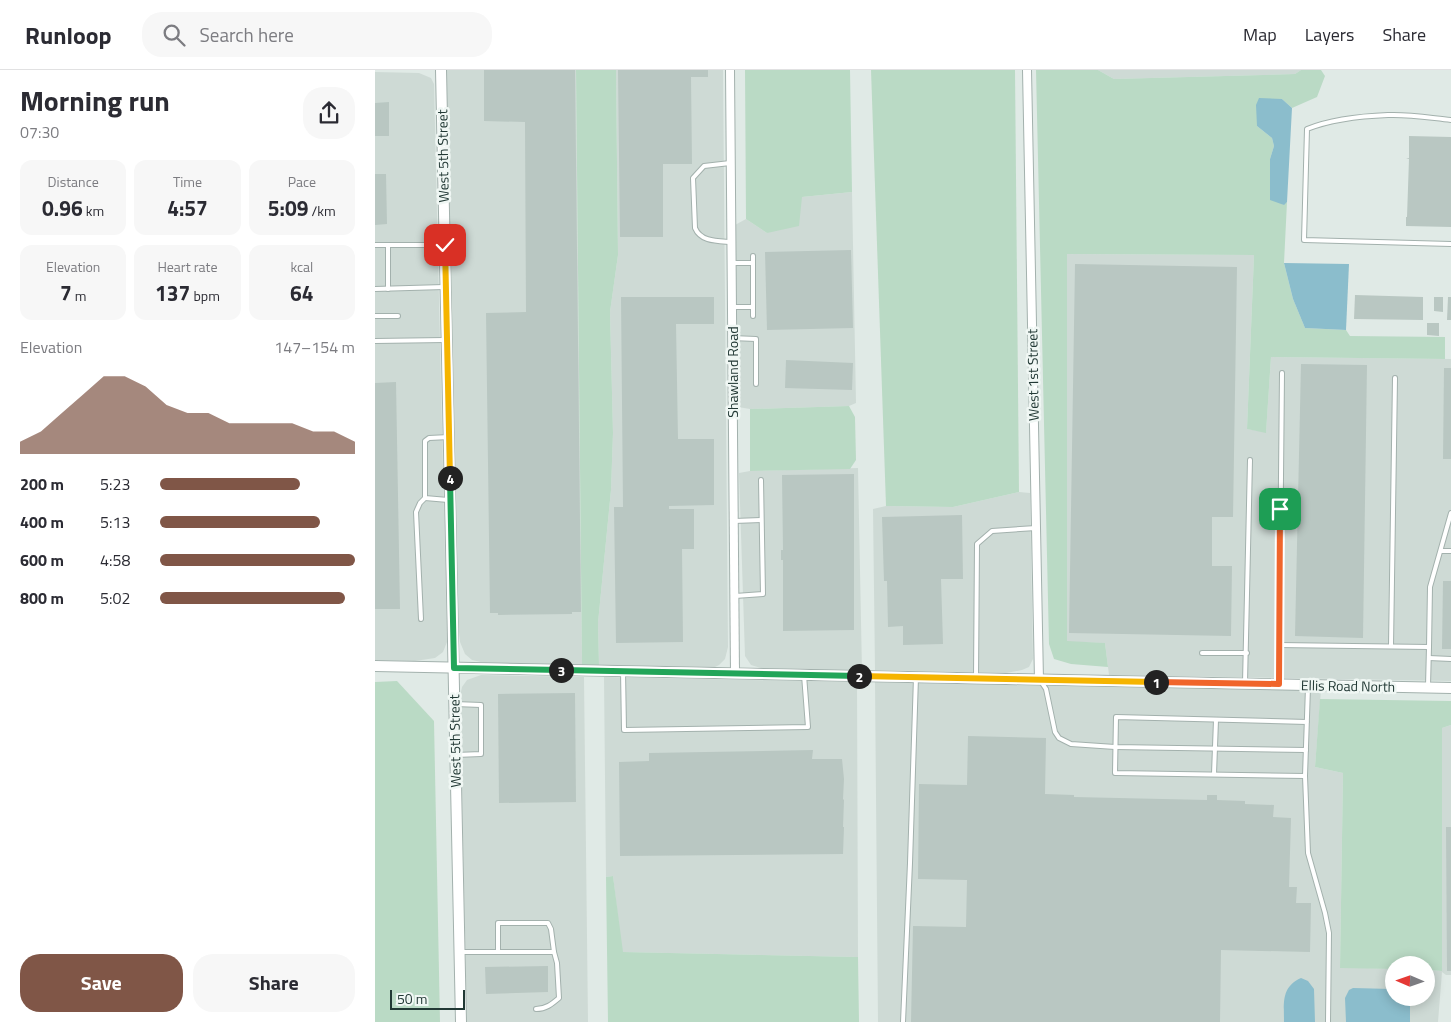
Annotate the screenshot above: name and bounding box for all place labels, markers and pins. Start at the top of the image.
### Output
pin [424,224,466,266]
pin: 4 [437,466,463,490]
pin [1259,488,1301,530]
pin: 3 [549,658,573,682]
pin: 2 [847,664,871,688]
pin: 1 [1143,670,1169,694]

